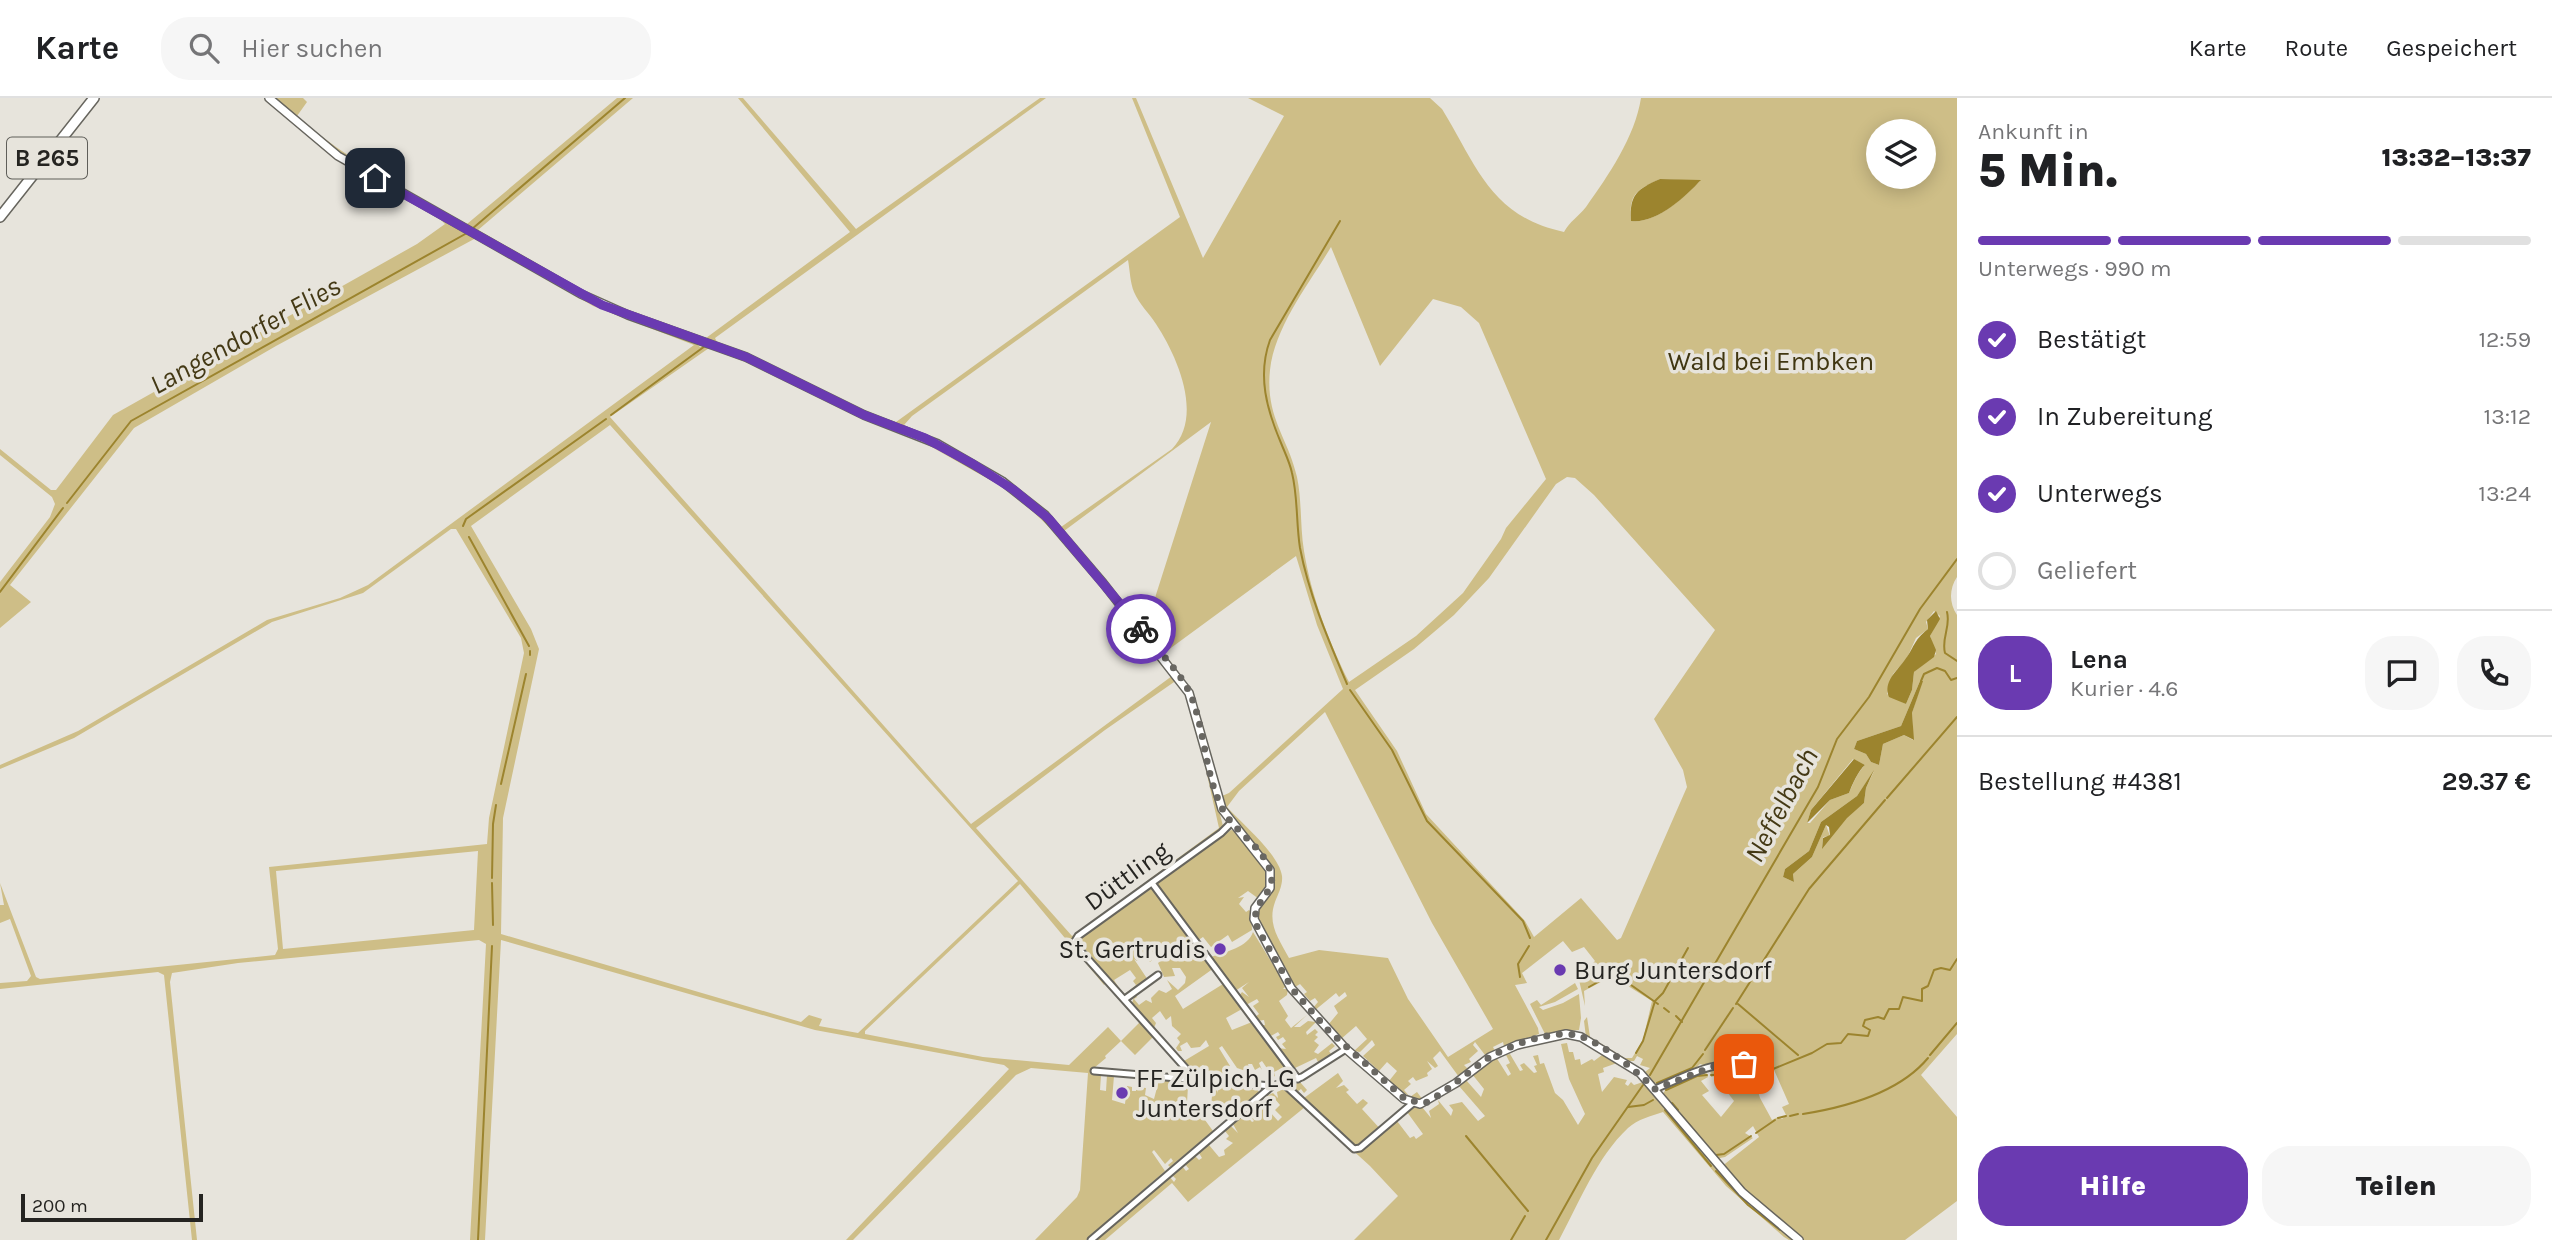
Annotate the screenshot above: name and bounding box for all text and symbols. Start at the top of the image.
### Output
search box [161,17,651,80]
text: Karte [35,29,119,67]
icon: search [185,29,223,67]
text: Hier suchen [241,33,383,64]
text: Karte [2189,34,2247,62]
text: Route [2285,34,2348,62]
text: Gespeichert [2386,34,2517,62]
text: Ankunft in [1978,118,2089,145]
map controls [1866,119,1936,189]
button: layers [1866,119,1936,189]
road number: B 265 [7,138,87,178]
text: 13:32–13:37 [2382,142,2531,173]
text: 5 Min. [1978,144,2117,198]
pin [345,148,405,208]
icon: home [356,159,394,197]
text: Unterwegs · 990 m [1978,255,2172,282]
water label: Langendorfer Flies [144,269,346,401]
icon: check [1978,321,2016,359]
text: Bestätigt [2037,324,2146,355]
text: 12:59 [2478,326,2531,353]
park label: Wald bei Embken [1668,346,1874,377]
icon: check [1978,398,2016,436]
text: In Zubereitung [2037,401,2212,432]
text: 13:12 [2484,403,2531,430]
icon: check [1978,475,2016,513]
text: Unterwegs [2037,478,2163,509]
text: 13:24 [2478,480,2531,507]
text: Geliefert [2037,555,2137,586]
courier [1106,594,1176,664]
icon: bike [1122,610,1160,648]
button: chat [2365,636,2439,710]
button: phone [2457,636,2531,710]
text: Lena [2070,644,2128,675]
text: L [2009,658,2021,689]
text: Kurier · 4.6 [2070,675,2178,702]
water label: Neffelbach [1737,742,1825,868]
text: Bestellung #4381 [1978,766,2182,797]
text: 29.37 € [2442,766,2531,797]
street label: Düttling [1078,835,1176,917]
place label: St. Gertrudis [1058,934,1206,965]
marker: St. Gertrudis [1212,941,1228,957]
place label: Burg Juntersdorf [1574,955,1773,986]
marker: Burg Juntersdorf [1552,962,1568,978]
pin [1714,1034,1774,1094]
icon: bag [1725,1045,1763,1083]
place label: FF Zülpich LG Juntersdorf [1136,1063,1295,1124]
marker: FF Zülpich LG Juntersdorf [1114,1085,1130,1101]
button: Hilfe [1978,1146,2248,1226]
button: Teilen [2262,1146,2531,1226]
scale bar [21,1191,203,1223]
text: 200 m [32,1195,88,1217]

